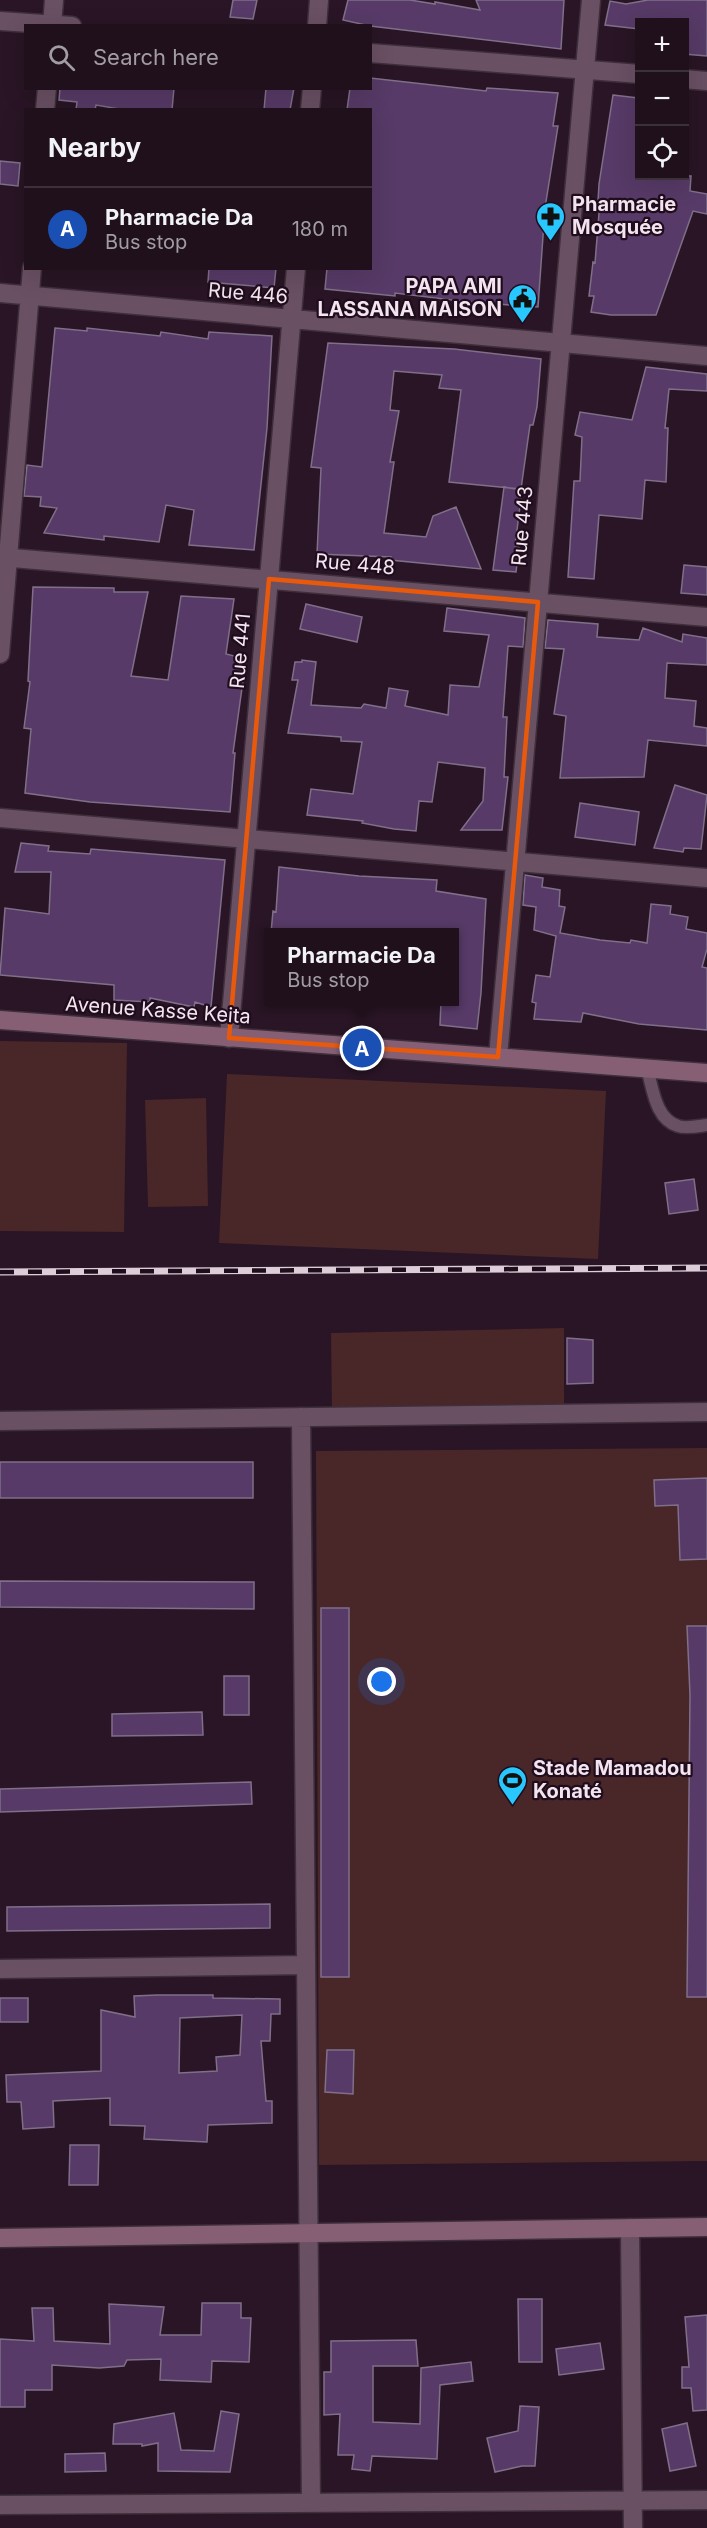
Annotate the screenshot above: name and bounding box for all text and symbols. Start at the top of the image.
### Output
map controls [635,18,689,180]
button: + [635,18,689,72]
search box [24,24,372,90]
icon: search [45,41,78,74]
text: Search here [93,44,219,70]
button: − [635,72,689,126]
button: locate [635,126,689,180]
text: Nearby [48,132,141,163]
place label: Pharmacie Mosquée [572,192,676,239]
pharmacy icon: Pharmacie Mosquée [535,200,567,242]
text: Pharmacie Da [105,204,254,230]
text: A [60,217,75,241]
text: 180 m [292,217,348,241]
text: Bus stop [105,230,187,254]
place label: PAPA AMI LASSANA MAISON [317,274,502,321]
street label: Rue 446 [207,278,289,308]
public building icon: PAPA AMI LASSANA MAISON [507,282,539,324]
street label: Rue 443 [507,485,537,567]
street label: Rue 448 [314,549,396,579]
street label: Rue 441 [225,612,255,690]
popup [264,928,459,1006]
text: Pharmacie Da [287,942,436,968]
text: Bus stop [287,968,369,992]
street label: Avenue Kasse Keita [64,992,252,1028]
pin: A [342,1026,382,1070]
your location [367,1667,396,1696]
place label: Stade Mamadou Konaté [533,1756,692,1803]
sports icon: Stade Mamadou Konaté [496,1764,528,1806]

